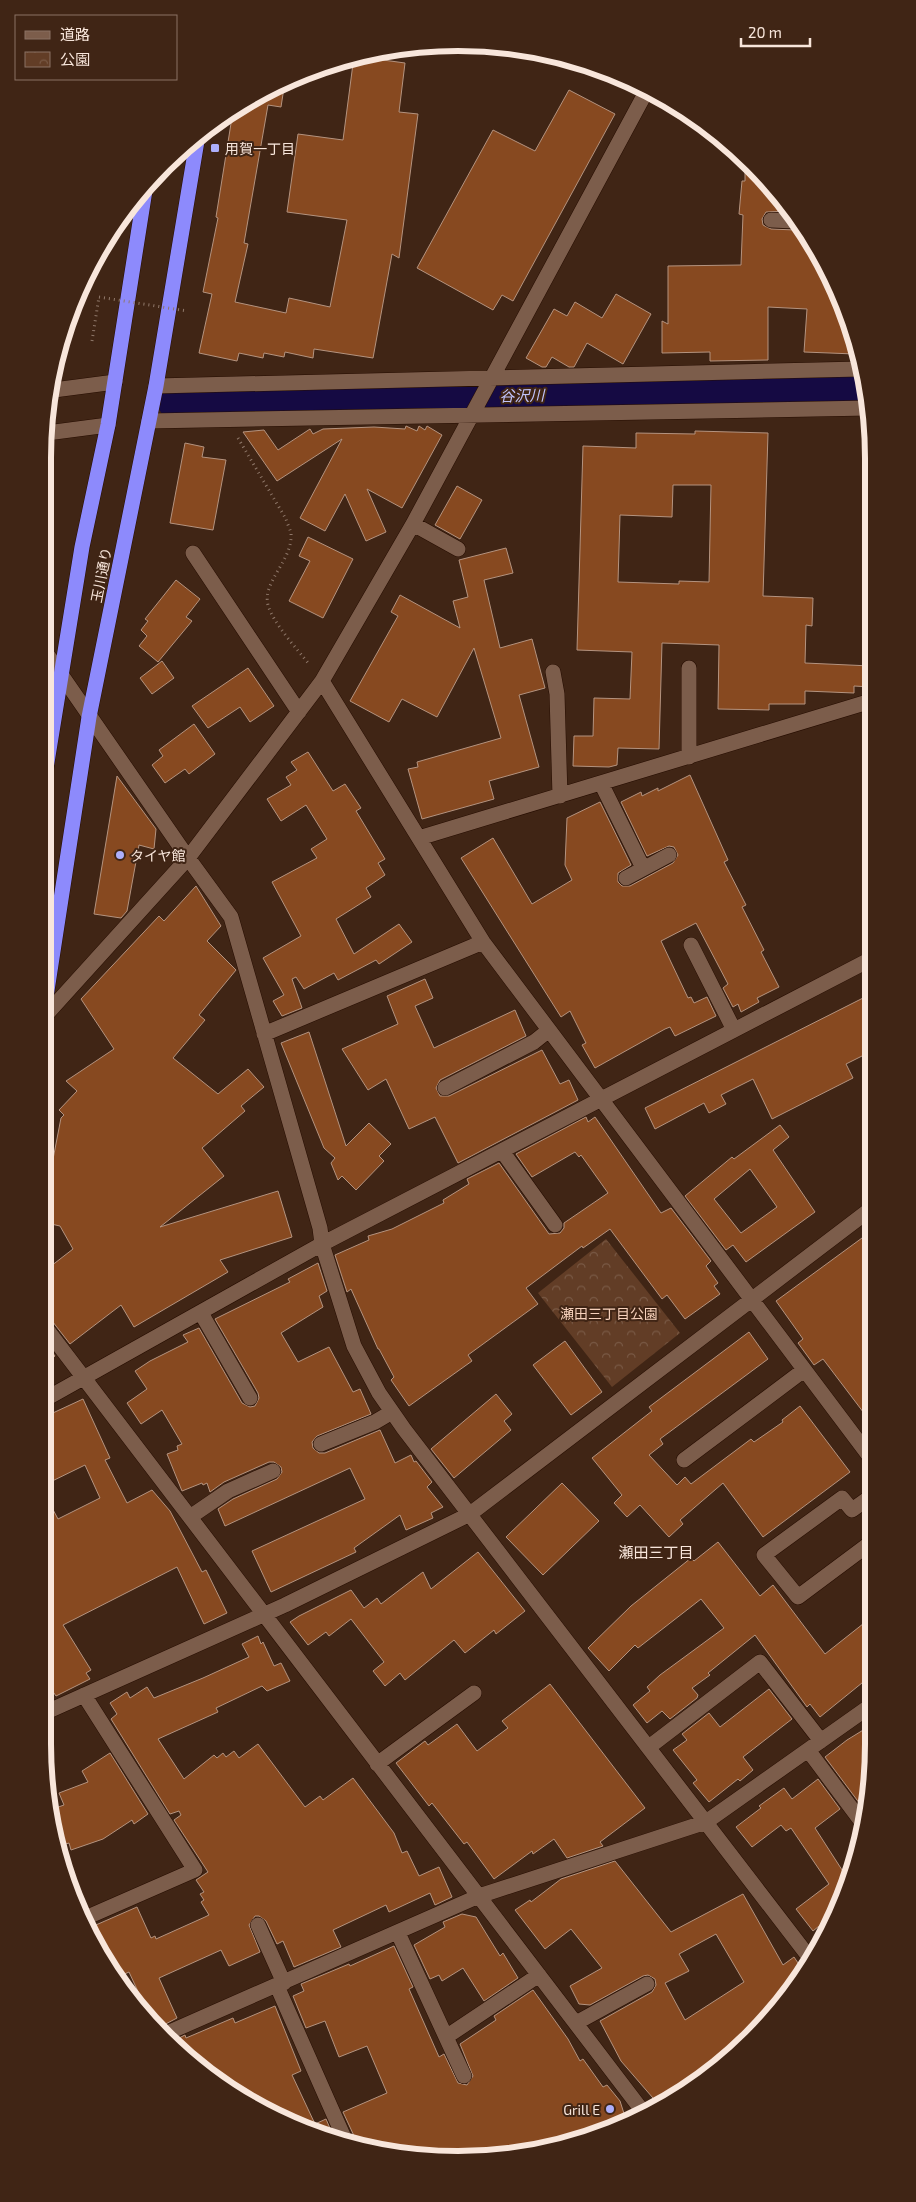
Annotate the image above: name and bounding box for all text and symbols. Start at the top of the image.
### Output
legend [15,15,178,80]
scale bar [741,15,810,47]
text: 20 m [748,23,782,41]
text: 道路 [60,25,90,43]
text: 公園 [60,50,90,68]
place label: 用賀一丁目 [225,140,295,157]
marker: 用賀一丁目 [209,142,221,154]
water label: 谷沢川 [499,386,547,404]
street label: 玉川通り [87,546,115,604]
place label: タイヤ館 [130,847,186,864]
marker: タイヤ館 [114,849,126,861]
park label: 瀬田三丁目公園 [560,1305,658,1322]
district label: 瀬田三丁目 [618,1543,694,1561]
place label: Grill E [563,2101,600,2118]
marker: Grill E [604,2103,616,2115]

